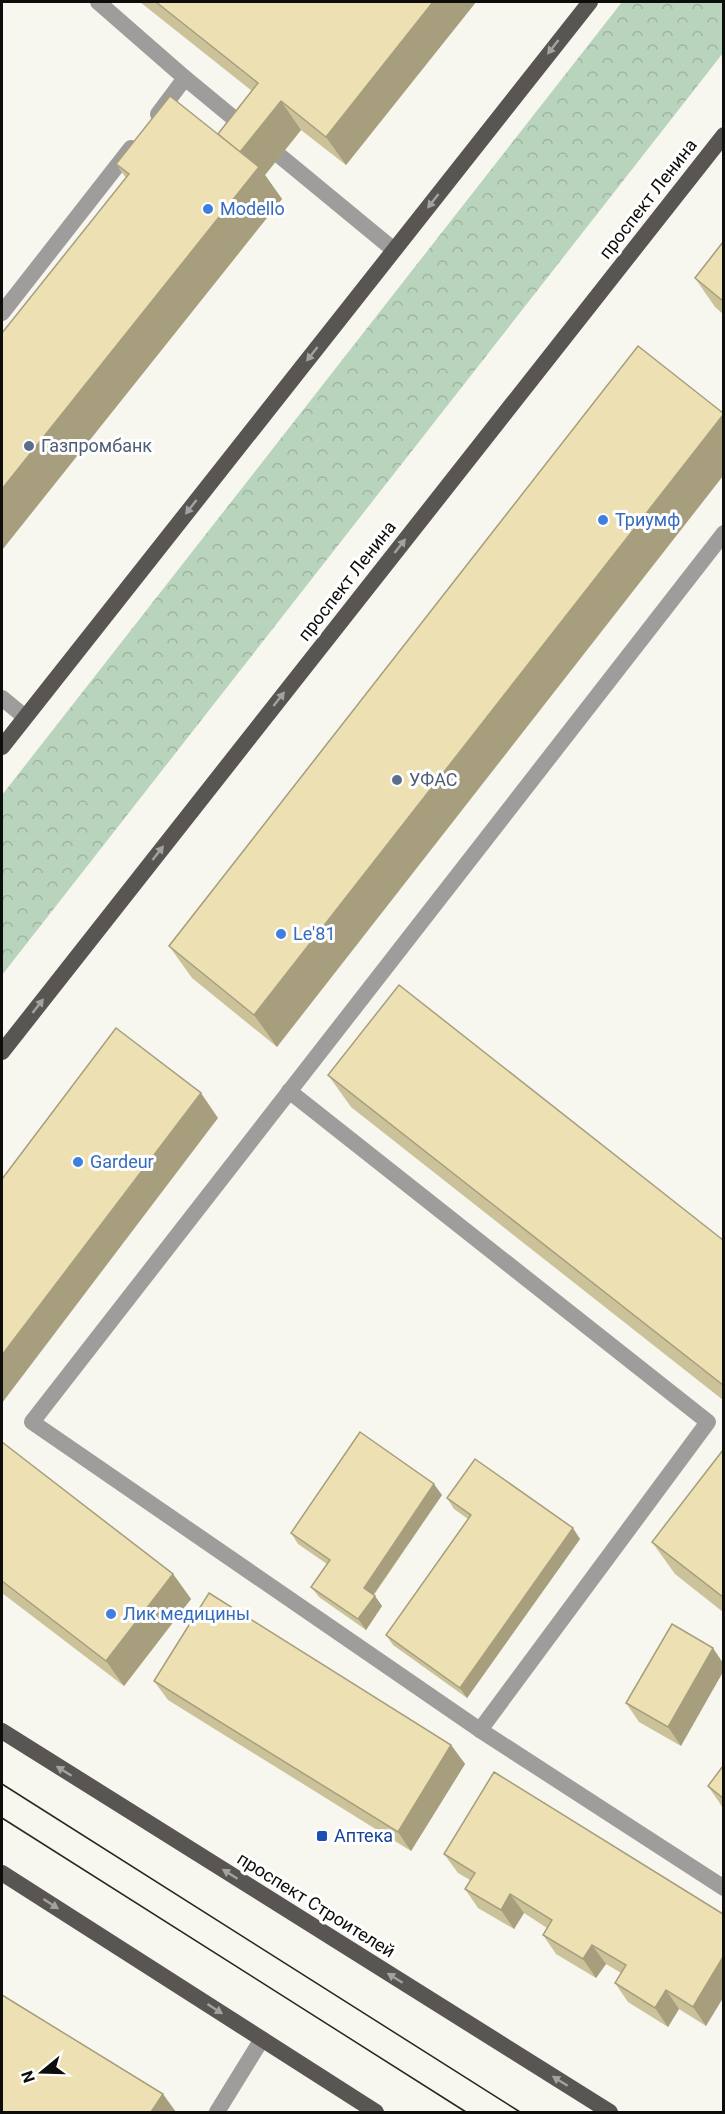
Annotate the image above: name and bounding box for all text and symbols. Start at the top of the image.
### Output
one-way arrow [548,40,560,55]
street label: проспект Ленина [594,135,701,263]
one-way arrow [427,193,439,208]
place label: Modello [220,198,285,219]
marker: Modello [201,202,215,216]
one-way arrow [306,346,319,362]
place label: Газпромбанк [41,435,152,456]
marker: Газпромбанк [22,439,36,453]
one-way arrow [185,499,198,515]
place label: Триумф [615,509,680,530]
marker: Триумф [596,513,610,527]
street label: проспект Ленина [293,517,400,645]
one-way arrow [393,538,406,554]
one-way arrow [272,692,284,707]
place label: УФАС [409,769,458,790]
marker: УФАС [390,773,404,787]
one-way arrow [152,845,164,860]
place label: Le'81 [293,923,336,944]
marker: Le'81 [274,927,288,941]
one-way arrow [31,998,44,1014]
place label: Gardeur [90,1151,154,1172]
marker: Gardeur [71,1155,85,1169]
place label: Лик медицины [123,1603,250,1624]
marker: Лик медицины [104,1607,118,1621]
one-way arrow [56,1765,73,1776]
place label: Аптека [334,1825,393,1846]
marker: Аптека [315,1829,329,1843]
street label: проспект Строителей [234,1847,399,1962]
one-way arrow [222,1869,238,1880]
one-way arrow [43,1899,59,1910]
one-way arrow [387,1972,403,1983]
one-way arrow [207,2004,223,2015]
north arrow [12,2042,72,2102]
text: N [17,2068,39,2085]
one-way arrow [552,2076,568,2087]

